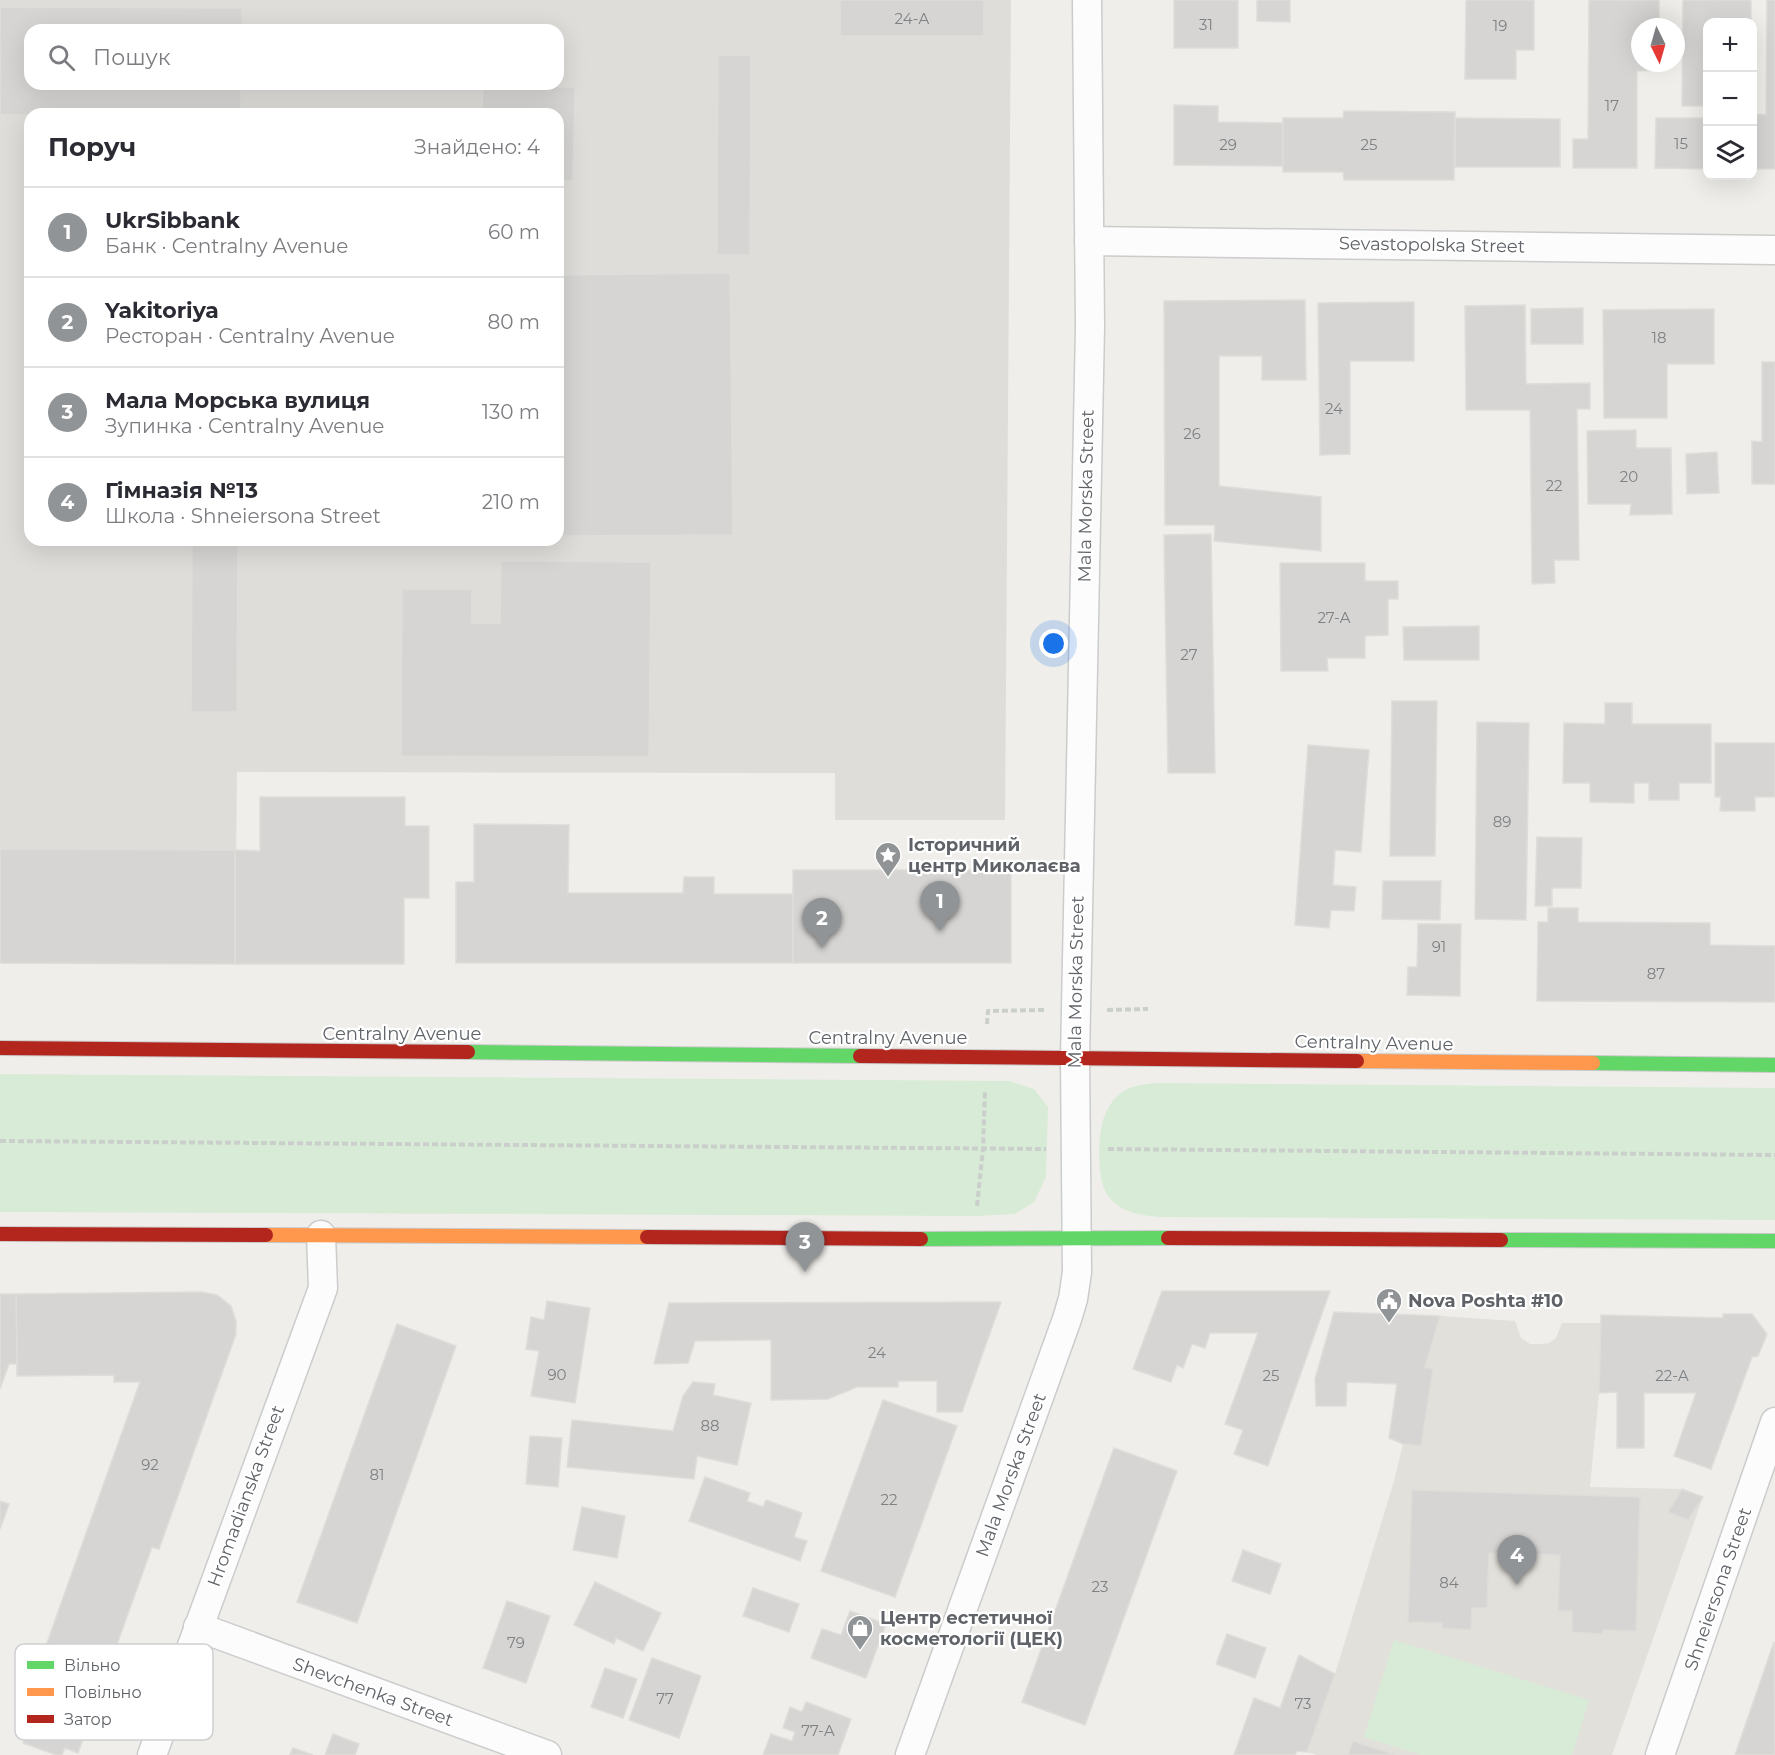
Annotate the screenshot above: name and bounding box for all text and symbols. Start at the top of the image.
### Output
house number: 24-А [895,9,929,28]
house number: 31 [1199,15,1213,34]
house number: 19 [1493,16,1507,35]
north arrow [1631,18,1685,72]
map controls [1703,18,1757,180]
button: + [1703,18,1757,72]
search box [24,24,564,90]
icon: search [45,41,78,74]
text: Пошук [93,44,171,71]
button: − [1703,72,1757,126]
house number: 17 [1605,96,1619,115]
button: layers [1703,126,1757,180]
text: Поруч [48,131,136,163]
house number: 15 [1674,134,1688,153]
text: Знайдено: 4 [414,135,540,159]
house number: 29 [1219,135,1237,154]
house number: 25 [1360,135,1378,154]
text: UkrSibbank [105,207,240,234]
text: 1 [64,220,71,244]
text: 60 m [488,220,540,244]
street label: Sevastopolska Street [1339,232,1525,258]
text: Банк · Centralny Avenue [105,234,348,258]
text: Yakitoriya [105,297,219,324]
text: 2 [62,310,73,334]
text: 80 m [488,310,540,334]
text: Ресторан · Centralny Avenue [105,324,395,348]
house number: 18 [1652,328,1667,347]
text: Мала Морська вулиця [105,387,370,414]
house number: 24 [1325,399,1343,418]
text: 3 [62,400,73,424]
text: 130 m [482,400,540,424]
street label: Mala Morska Street [1073,409,1099,583]
text: Зупинка · Centralny Avenue [105,414,384,438]
house number: 26 [1183,424,1201,443]
house number: 20 [1620,467,1638,486]
house number: 22 [1545,476,1563,495]
text: Гімназія №13 [105,477,258,504]
text: 4 [61,490,74,514]
text: 210 m [482,490,540,514]
text: Школа · Shneiersona Street [105,504,381,528]
house number: 27-А [1317,608,1351,627]
your location [1039,629,1068,658]
house number: 27 [1180,645,1198,664]
house number: 89 [1493,812,1511,831]
place label: Історичний центр Миколаєва [908,834,1081,877]
place icon: Історичний центр Миколаєва [873,840,903,878]
pin: 1 [920,882,960,931]
street label: Mala Morska Street [1063,895,1089,1069]
pin: 2 [802,898,842,948]
house number: 91 [1432,937,1446,956]
house number: 87 [1647,964,1665,983]
street label: Centralny Avenue [323,1023,482,1045]
street label: Centralny Avenue [809,1027,968,1049]
street label: Centralny Avenue [1294,1031,1454,1055]
pin: 3 [786,1222,824,1272]
public building icon: Nova Poshta #10 [1374,1286,1404,1324]
place label: Nova Poshta #10 [1408,1290,1563,1312]
house number: 24 [868,1343,886,1362]
house number: 90 [547,1365,567,1384]
house number: 25 [1262,1366,1280,1385]
house number: 22-А [1655,1366,1689,1385]
street label: Mala Morska Street [971,1390,1051,1560]
street label: Hromadianska Street [203,1402,289,1590]
house number: 88 [700,1416,720,1435]
house number: 92 [141,1455,159,1474]
house number: 81 [370,1465,385,1484]
house number: 22 [880,1490,898,1509]
street label: Shneiersona Street [1680,1504,1756,1674]
pin: 4 [1498,1536,1537,1585]
house number: 84 [1439,1573,1459,1592]
house number: 23 [1092,1577,1108,1596]
place label: Центр естетичної косметології (ЦЕК) [880,1607,1063,1650]
shop icon: Центр естетичної косметології (ЦЕК) [845,1613,875,1651]
house number: 79 [507,1633,525,1652]
legend [15,1644,213,1740]
street label: Shevchenka Street [290,1653,456,1731]
text: Вільно [64,1656,120,1675]
text: Повільно [64,1683,142,1702]
house number: 77 [656,1689,674,1708]
house number: 73 [1294,1694,1312,1713]
text: Затор [64,1710,112,1729]
house number: 77-А [801,1721,835,1740]

